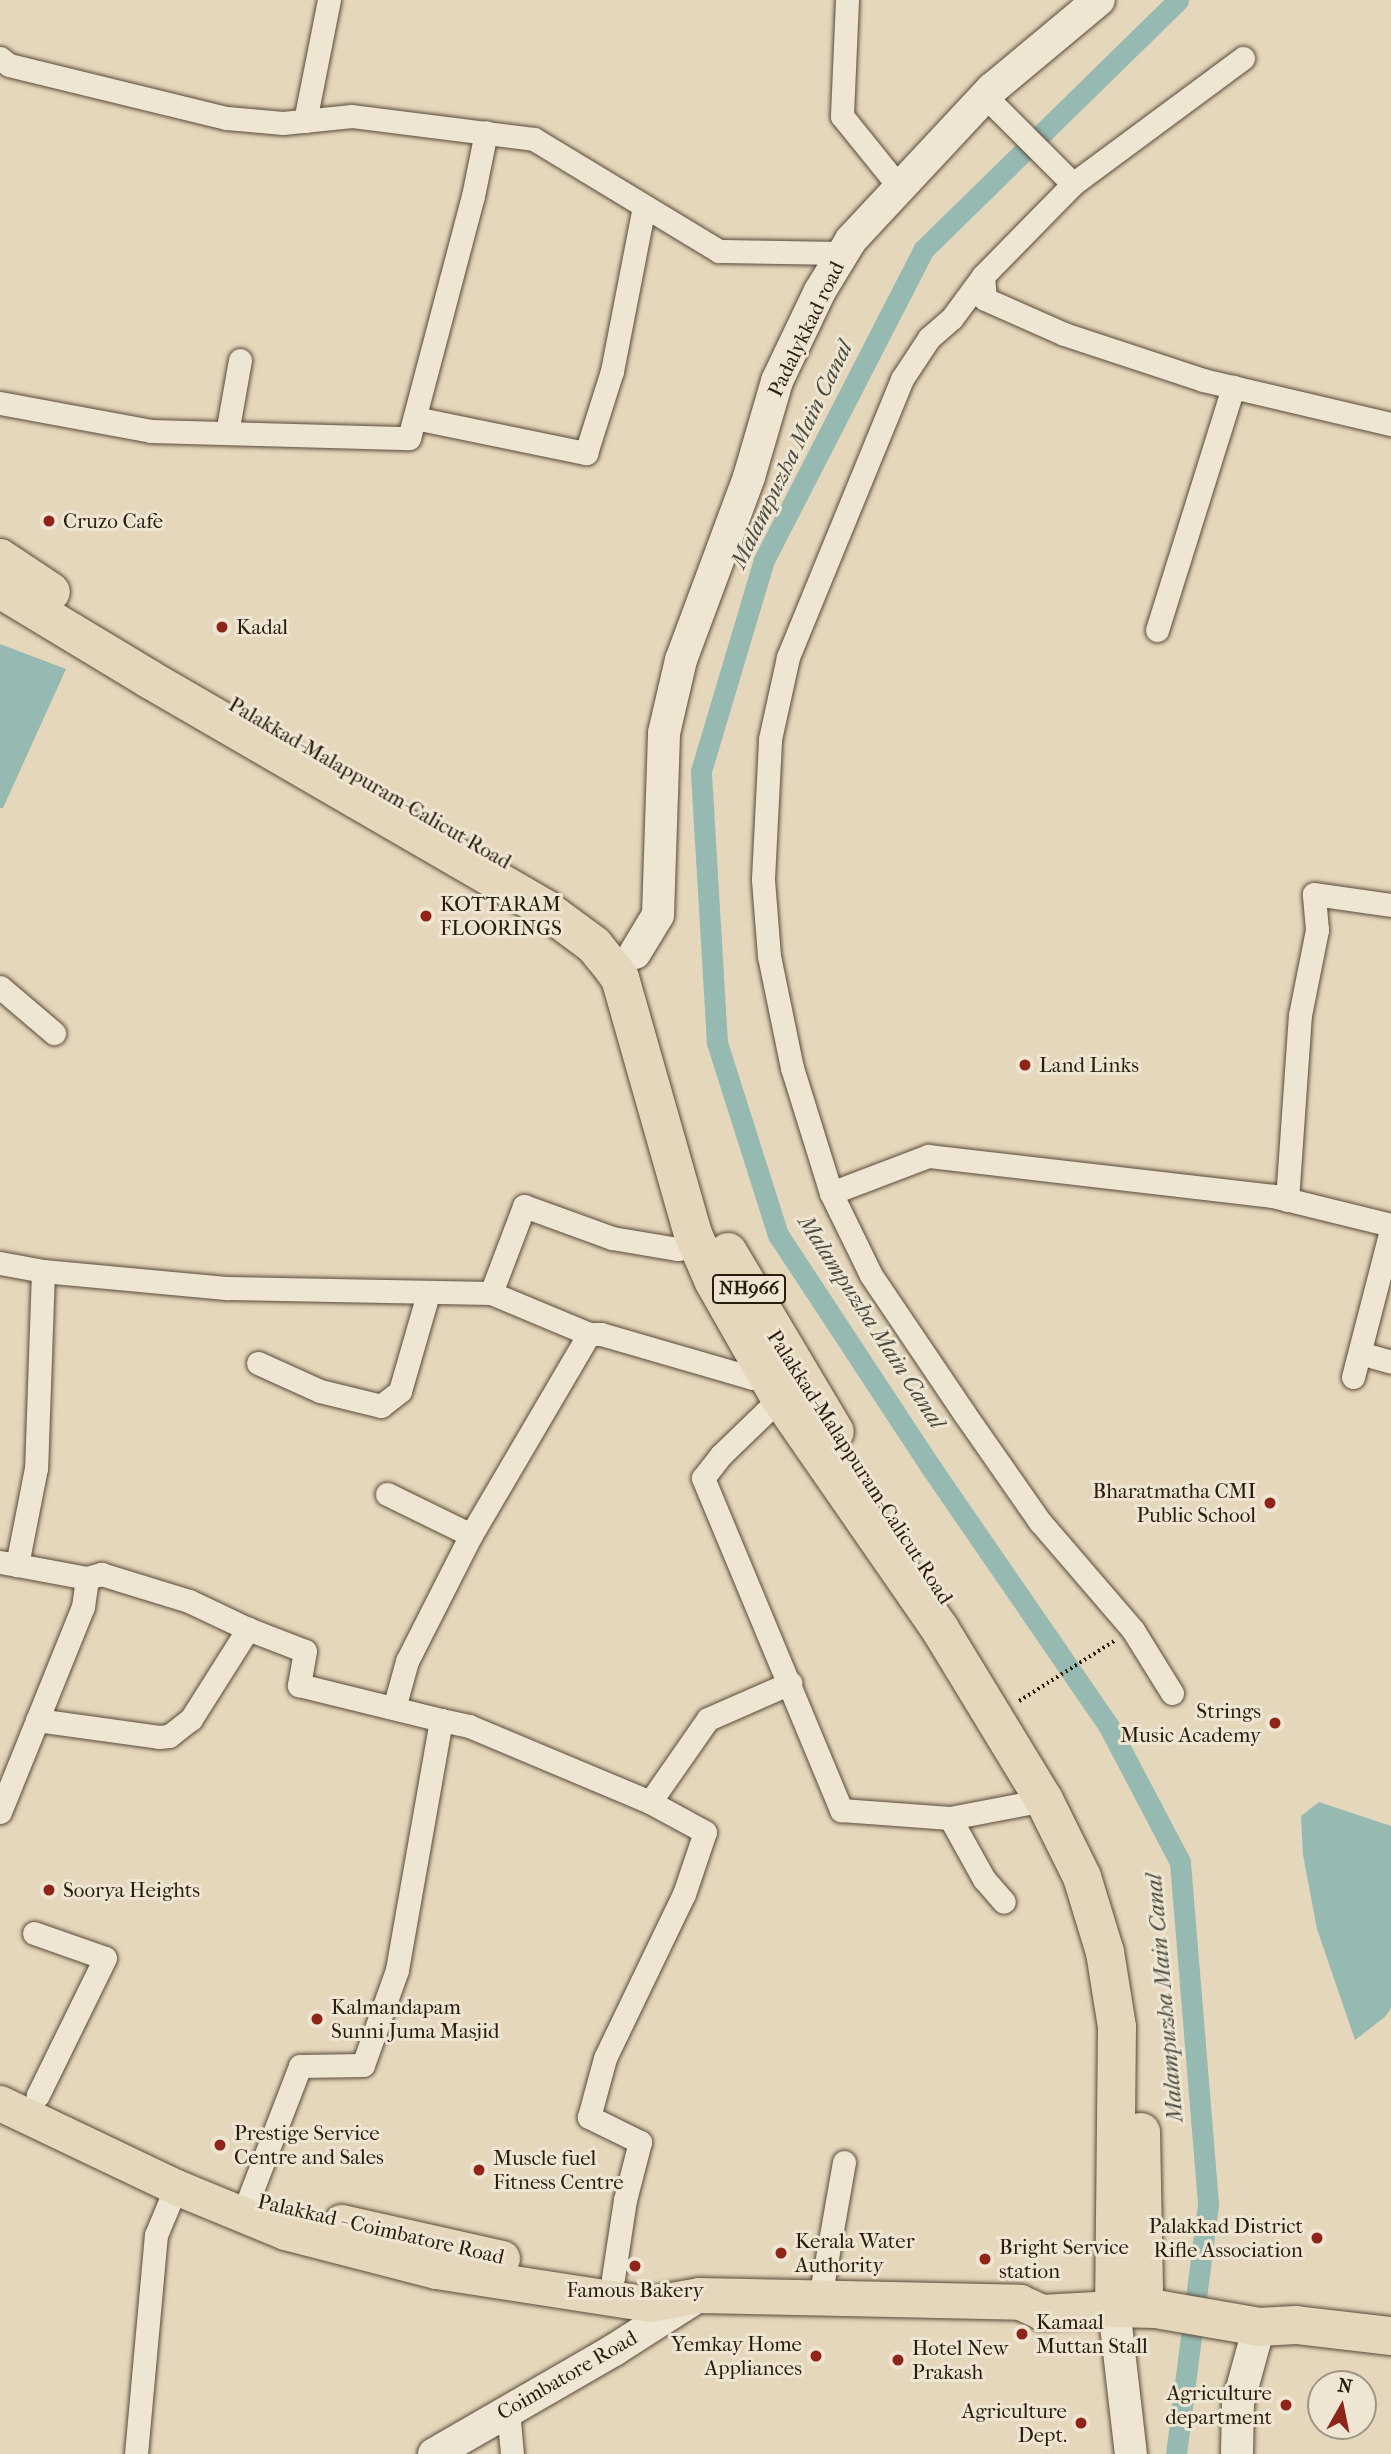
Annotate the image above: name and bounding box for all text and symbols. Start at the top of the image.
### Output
street label: Padalykkad road [762,257,850,401]
water label: Malampuzha Main Canal [725,337,859,573]
place label: Cruzo Cafe [63,508,163,534]
marker: Cruzo Cafe [41,513,57,529]
place label: Kadal [236,614,288,640]
marker: Kadal [214,619,230,635]
street label: Palakkad-Malappuram-Calicut Road [224,692,516,874]
place label: KOTTARAM FLOORINGS [440,891,562,941]
marker: KOTTARAM FLOORINGS [418,908,434,924]
place label: Land Links [1039,1052,1139,1078]
marker: Land Links [1017,1057,1033,1073]
water label: Malampuzha Main Canal [792,1210,950,1434]
road number: NH966 [710,1274,788,1304]
street label: Palakkad-Malappuram-Calicut Road [762,1325,958,1609]
place label: Bharatmatha CMI Public School [1092,1478,1256,1528]
marker: Bharatmatha CMI Public School [1262,1495,1278,1511]
place label: Strings Music Academy [1120,1698,1261,1748]
marker: Strings Music Academy [1267,1715,1283,1731]
water label: Malampuzha Main Canal [1140,1873,1190,2123]
place label: Soorya Heights [63,1877,200,1903]
marker: Soorya Heights [41,1882,57,1898]
place label: Kalmandapam Sunni Juma Masjid [331,1994,499,2044]
marker: Kalmandapam Sunni Juma Masjid [309,2011,325,2027]
place label: Prestige Service Centre and Sales [234,2120,384,2170]
marker: Prestige Service Centre and Sales [212,2137,228,2153]
place label: Muscle fuel Fitness Centre [493,2145,624,2195]
marker: Muscle fuel Fitness Centre [471,2162,487,2178]
street label: Palakkad - Coimbatore Road [255,2188,507,2270]
place label: Palakkad District Rifle Association [1149,2213,1303,2263]
place label: Kerala Water Authority [795,2228,915,2278]
marker: Palakkad District Rifle Association [1309,2230,1325,2246]
place label: Bright Service station [999,2234,1129,2284]
marker: Kerala Water Authority [773,2245,789,2261]
marker: Bright Service station [977,2251,993,2267]
marker: Famous Bakery [627,2258,643,2274]
place label: Famous Bakery [566,2277,704,2303]
place label: Kamaal Muttan Stall [1036,2309,1148,2359]
street label: Coimbatore Road [493,2325,641,2425]
marker: Kamaal Muttan Stall [1014,2326,1030,2342]
place label: Yemkay Home Appliances [671,2331,802,2381]
place label: Hotel New Prakash [912,2335,1008,2385]
marker: Yemkay Home Appliances [808,2348,824,2364]
marker: Hotel New Prakash [890,2352,906,2368]
north arrow [1307,2370,1377,2440]
text: N [1336,2374,1354,2398]
place label: Agriculture department [1165,2380,1272,2430]
marker: Agriculture department [1278,2397,1294,2413]
place label: Agriculture Dept. [962,2398,1067,2448]
marker: Agriculture Dept. [1073,2415,1089,2431]

